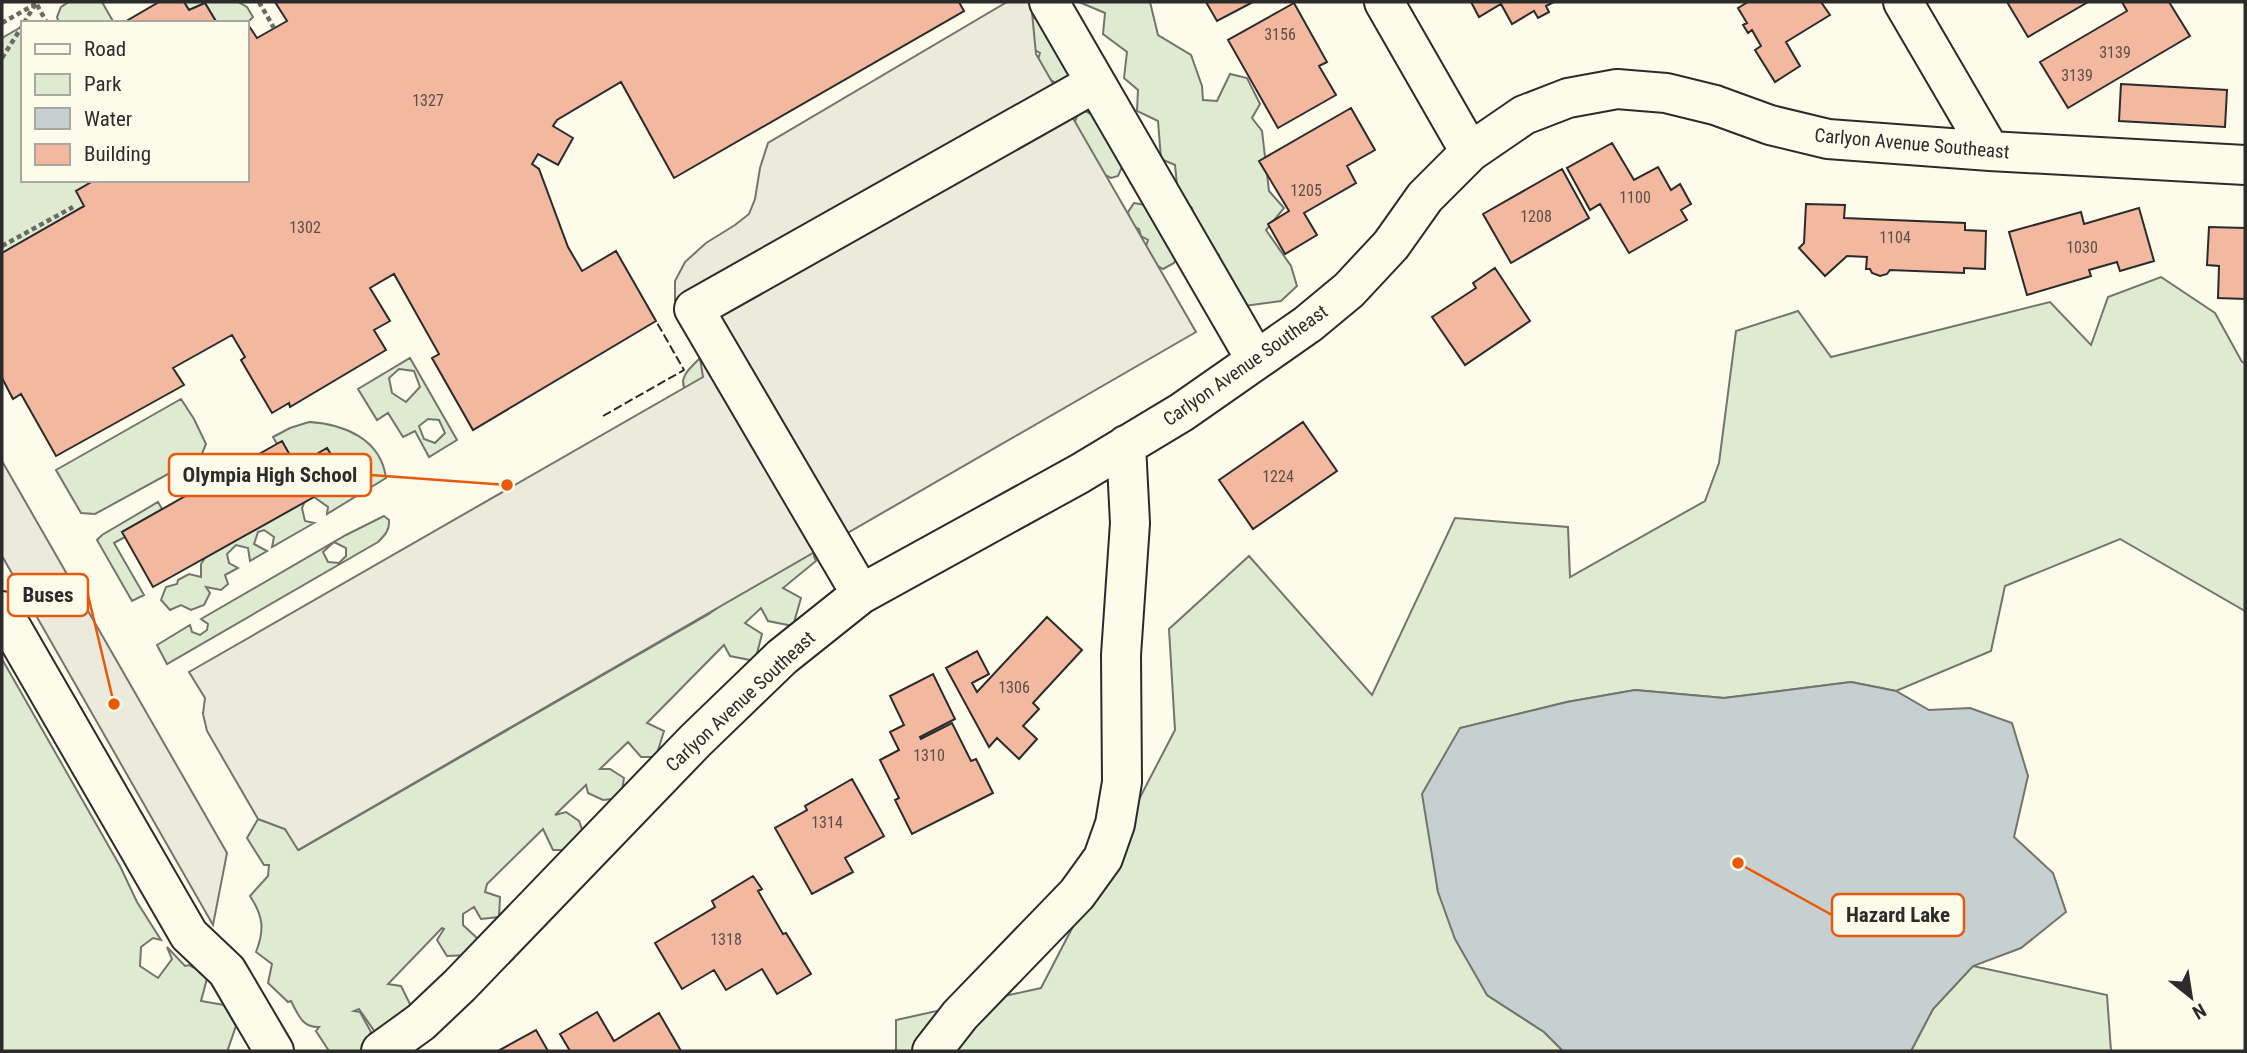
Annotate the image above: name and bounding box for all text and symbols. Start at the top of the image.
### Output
legend [21,21,248,182]
house number: 3156 [1264,25,1296,44]
text: Road [84,37,126,61]
house number: 3139 [2099,43,2131,62]
house number: 3139 [2061,66,2093,85]
text: Park [84,72,122,96]
house number: 1327 [412,91,444,110]
text: Water [84,107,132,131]
street label: Carlyon Avenue Southeast [1814,124,2010,163]
text: Building [84,142,151,166]
house number: 1205 [1290,181,1322,200]
house number: 1100 [1619,188,1651,207]
house number: 1208 [1520,207,1552,226]
house number: 1302 [289,218,321,237]
house number: 1104 [1879,228,1911,247]
house number: 1030 [2066,238,2098,257]
street label: Carlyon Avenue Southeast [1159,300,1332,431]
callout: Olympia High School [169,454,371,496]
text: Olympia High School [183,463,357,487]
house number: 1224 [1262,467,1294,486]
callout: Buses [8,574,88,616]
text: Buses [22,583,74,607]
street label: Carlyon Avenue Southeast [661,626,820,776]
house number: 1306 [998,678,1030,697]
house number: 1310 [913,746,945,765]
house number: 1314 [811,813,843,832]
callout: Hazard Lake [1832,894,1964,936]
text: Hazard Lake [1846,903,1950,927]
house number: 1318 [710,930,742,949]
north arrow [2156,962,2226,1032]
text: N [2188,998,2210,1024]

